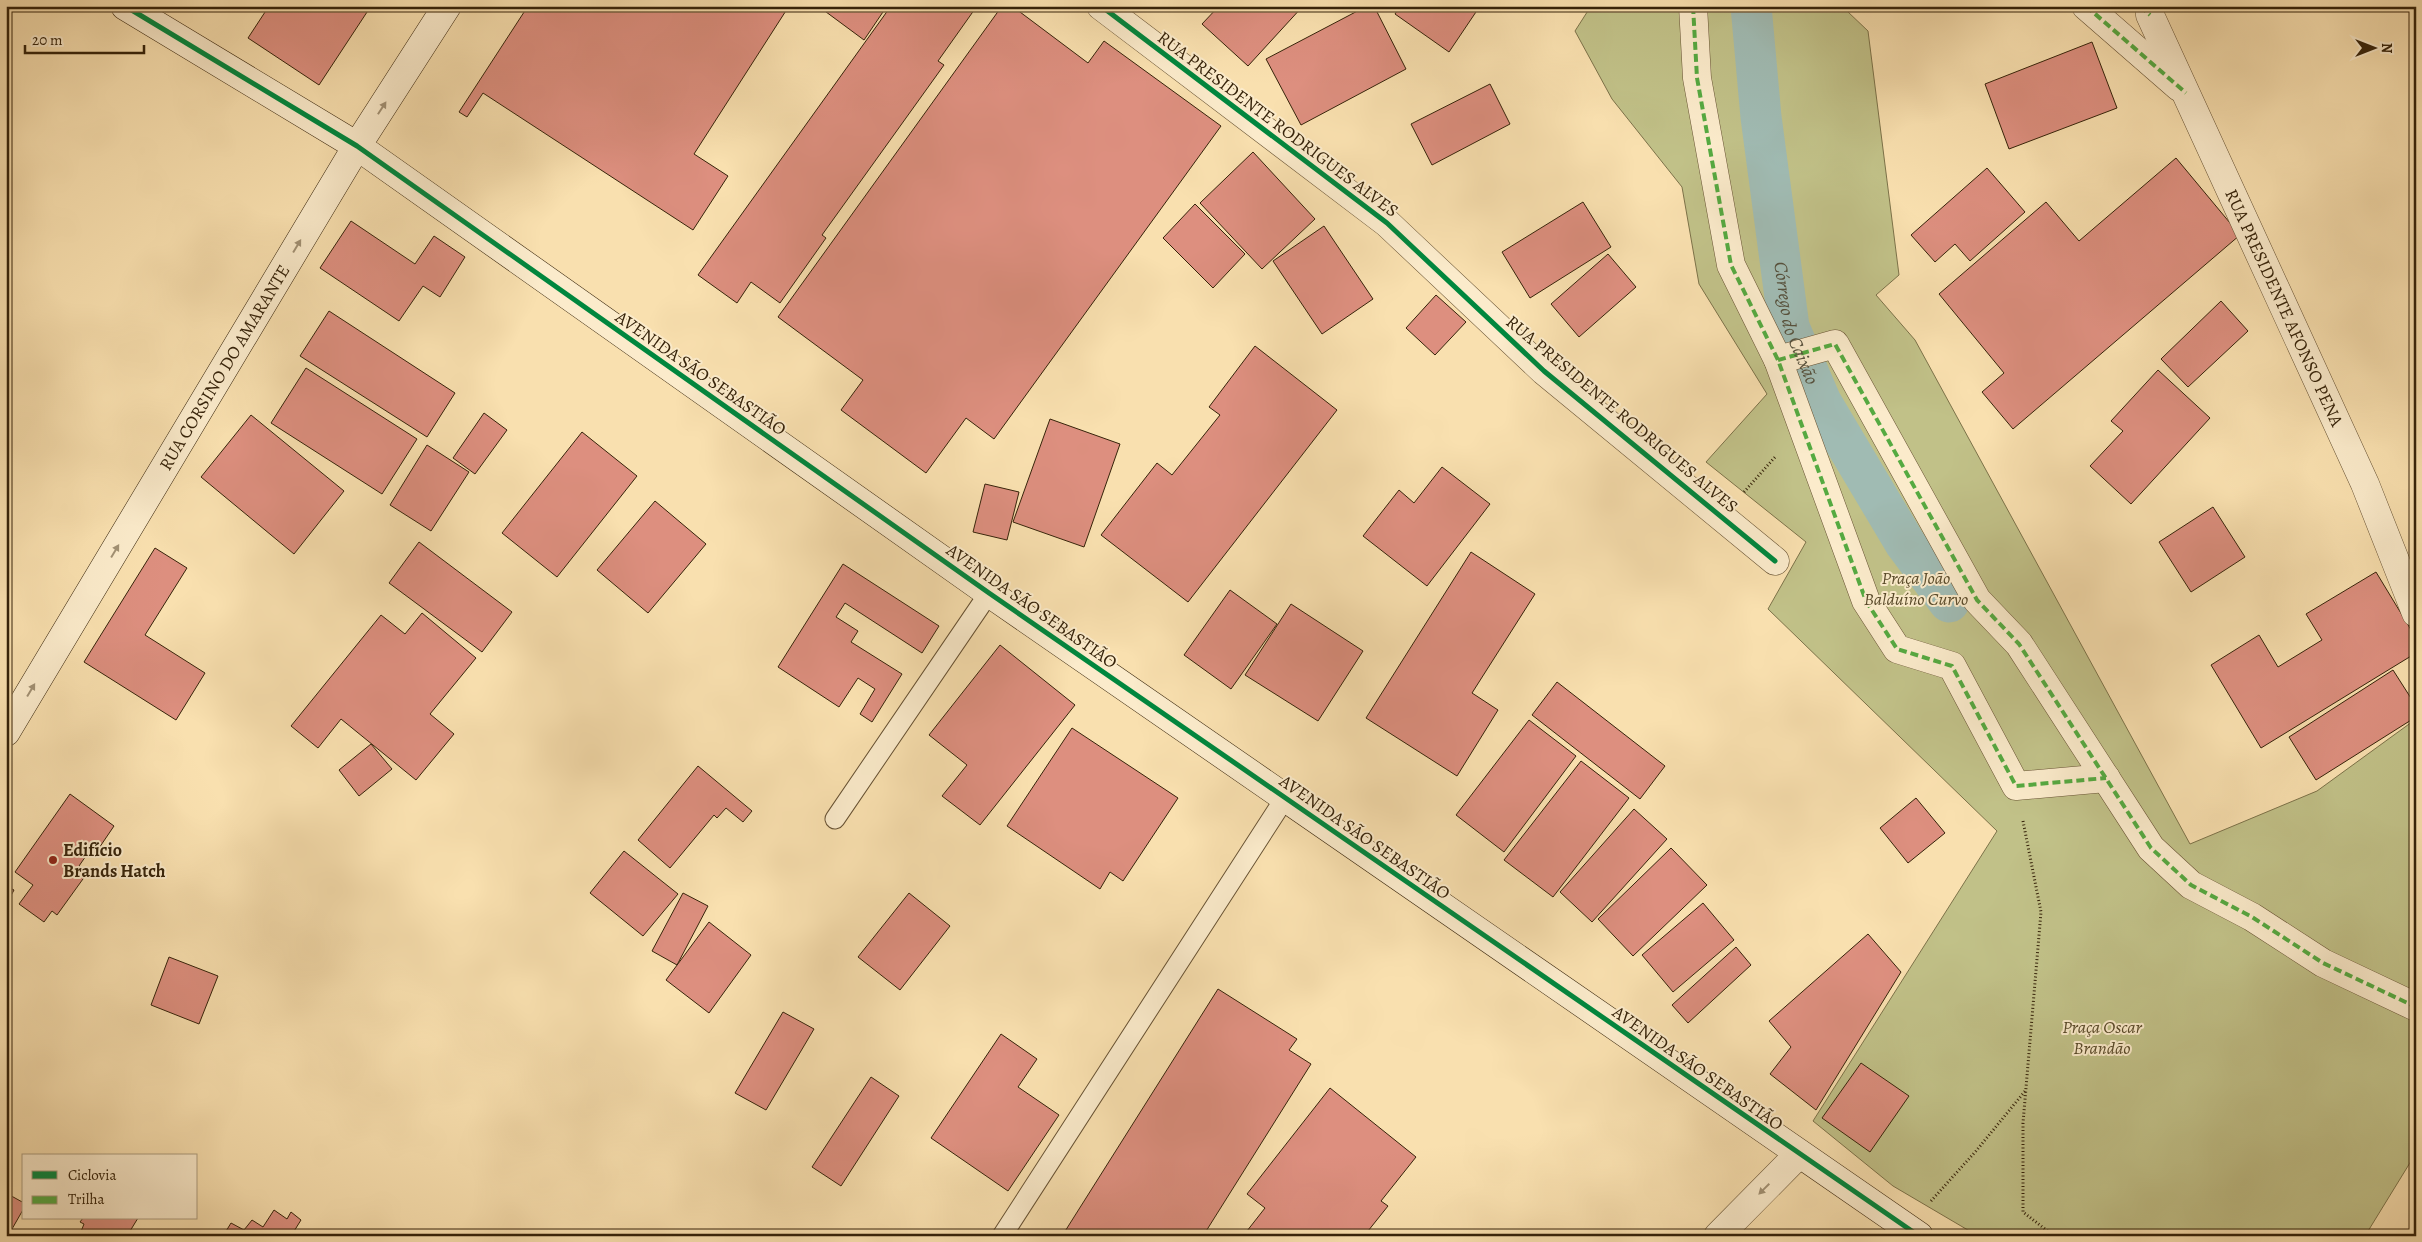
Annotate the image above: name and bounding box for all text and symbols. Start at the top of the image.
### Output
scale bar [25,22,144,54]
north arrow [2350,22,2400,72]
street label: RUA PRESIDENTE RODRIGUES ALVES [1153,25,1403,223]
text: 20 m [32,30,63,50]
text: N [2377,43,2396,53]
one-way arrow [377,101,386,114]
street label: RUA PRESIDENTE AFONSO PENA [2219,185,2349,431]
one-way arrow [292,240,301,253]
street label: RUA CORSINO DO AMARANTE [153,260,295,475]
water label: Córrego do Caixão [1767,260,1825,389]
street label: AVENIDA SÃO SEBASTIÃO [610,304,791,441]
street label: RUA PRESIDENTE RODRIGUES ALVES [1501,310,1743,518]
street label: AVENIDA SÃO SEBASTIÃO [941,537,1122,674]
one-way arrow [110,545,119,558]
park label: Praça João Balduíno Curvo [1864,566,1968,611]
one-way arrow [27,684,36,697]
street label: AVENIDA SÃO SEBASTIÃO [1274,768,1455,905]
place label: Edifício Brands Hatch [63,838,166,883]
marker: Edifício Brands Hatch [47,854,59,866]
street label: AVENIDA SÃO SEBASTIÃO [1607,999,1788,1136]
park label: Praça Oscar Brandão [2062,1015,2142,1060]
legend [22,1154,198,1220]
text: Ciclovia [68,1165,116,1185]
one-way arrow [1759,1183,1771,1195]
text: Trilha [68,1189,104,1209]

